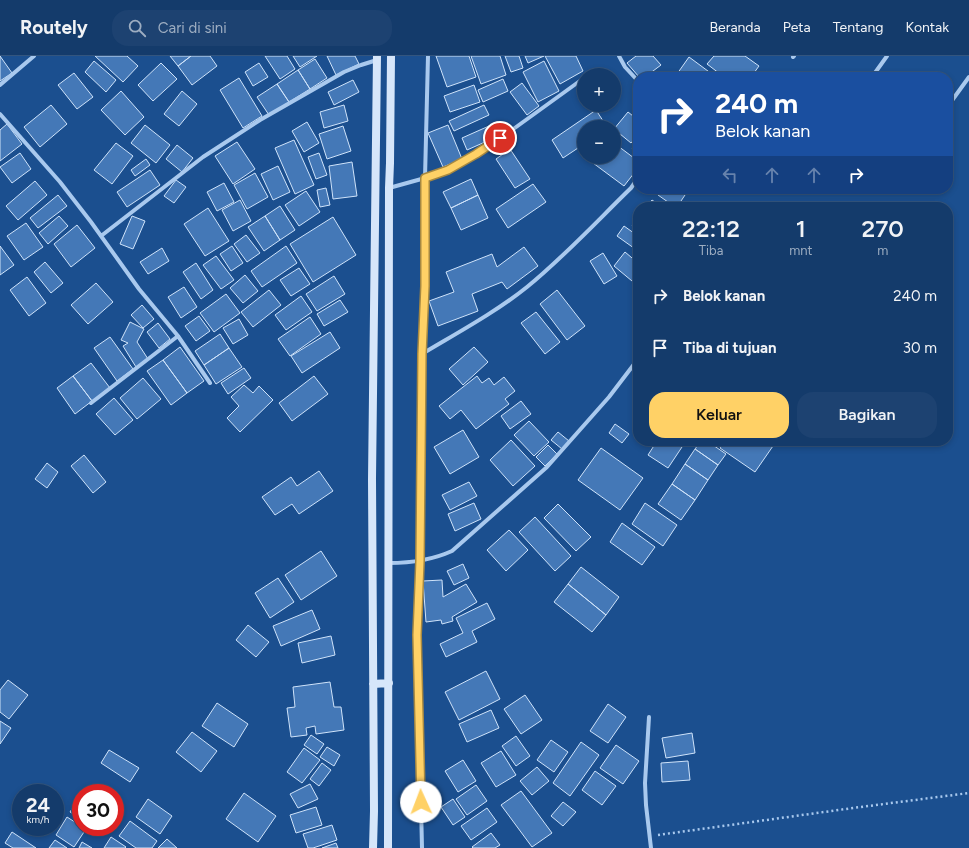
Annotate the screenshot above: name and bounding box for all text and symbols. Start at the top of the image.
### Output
search box [112,10,392,46]
text: Routely [20,16,88,39]
icon: search [126,17,148,39]
text: Cari di sini [158,19,227,37]
text: Beranda [709,19,761,36]
text: Peta [783,19,811,36]
text: Tentang [833,19,883,36]
text: Kontak [905,19,949,36]
map controls [577,68,621,164]
button: + [577,68,621,112]
text: 240 m [715,86,798,120]
icon: right [649,88,701,140]
button: − [577,120,621,164]
text: Belok kanan [715,120,810,142]
pin [483,121,517,155]
icon: arrive [489,127,511,149]
icon: left [719,164,741,186]
icon: ahead [761,164,783,186]
icon: ahead [803,164,825,186]
icon: right [845,164,867,186]
text: 22:12 [682,214,740,243]
text: 1 [796,214,806,243]
text: 270 [862,214,904,243]
text: Tiba [699,243,723,258]
text: mnt [789,243,812,258]
text: m [877,243,888,258]
icon: right [649,285,671,307]
text: Belok kanan [683,287,765,305]
text: 240 m [893,287,937,305]
icon: arrive [649,337,671,359]
text: Tiba di tujuan [683,339,777,357]
text: 30 m [903,339,937,357]
button: Keluar [649,392,789,438]
button: Bagikan [797,392,937,438]
position arrow [400,781,442,823]
speed limit sign: 30 [72,784,124,836]
text: 24 [26,793,50,817]
text: km/h [27,813,49,826]

